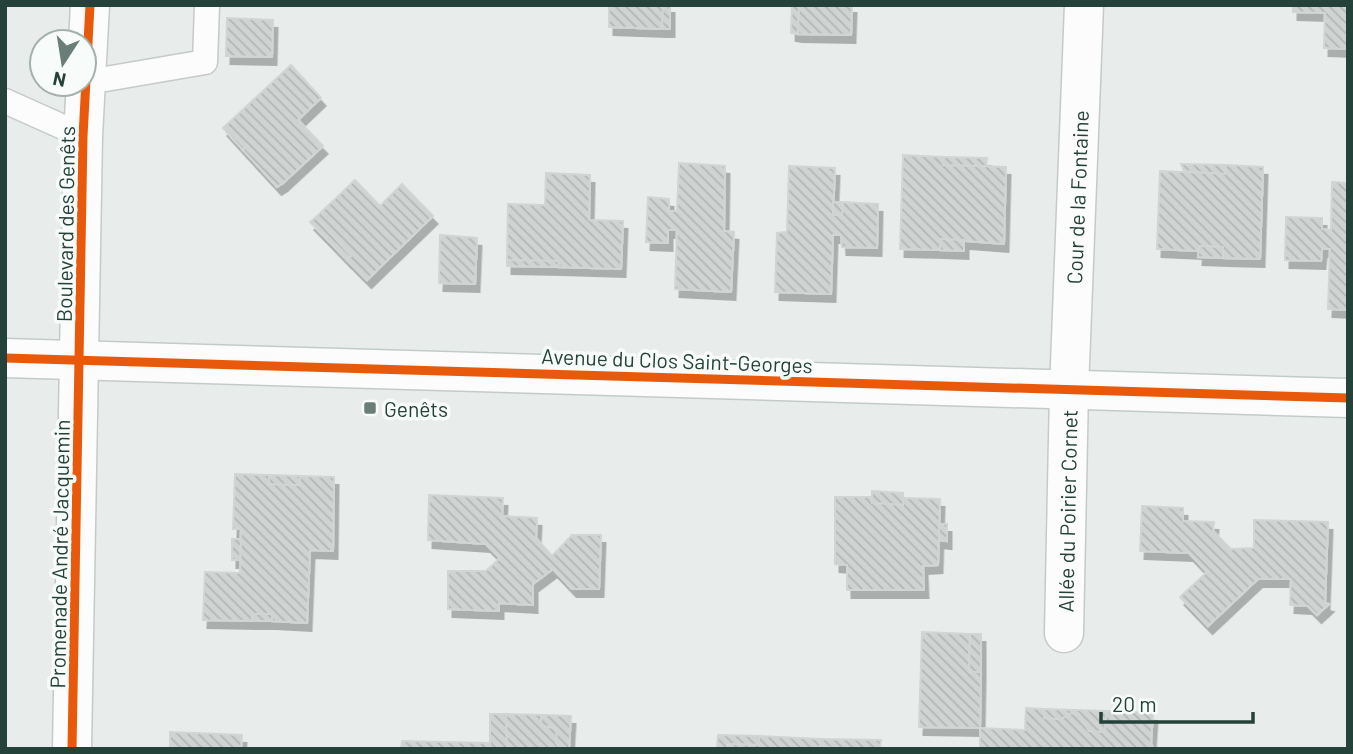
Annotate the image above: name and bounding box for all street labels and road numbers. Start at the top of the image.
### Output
street label: Cour de la Fontaine [1061,110,1092,285]
street label: Boulevard des Genêts [51,126,79,322]
street label: Avenue du Clos Saint-Georges [541,343,813,377]
street label: Allée du Poirier Cornet [1052,409,1081,613]
street label: Promenade André Jacquemin [44,419,74,689]

